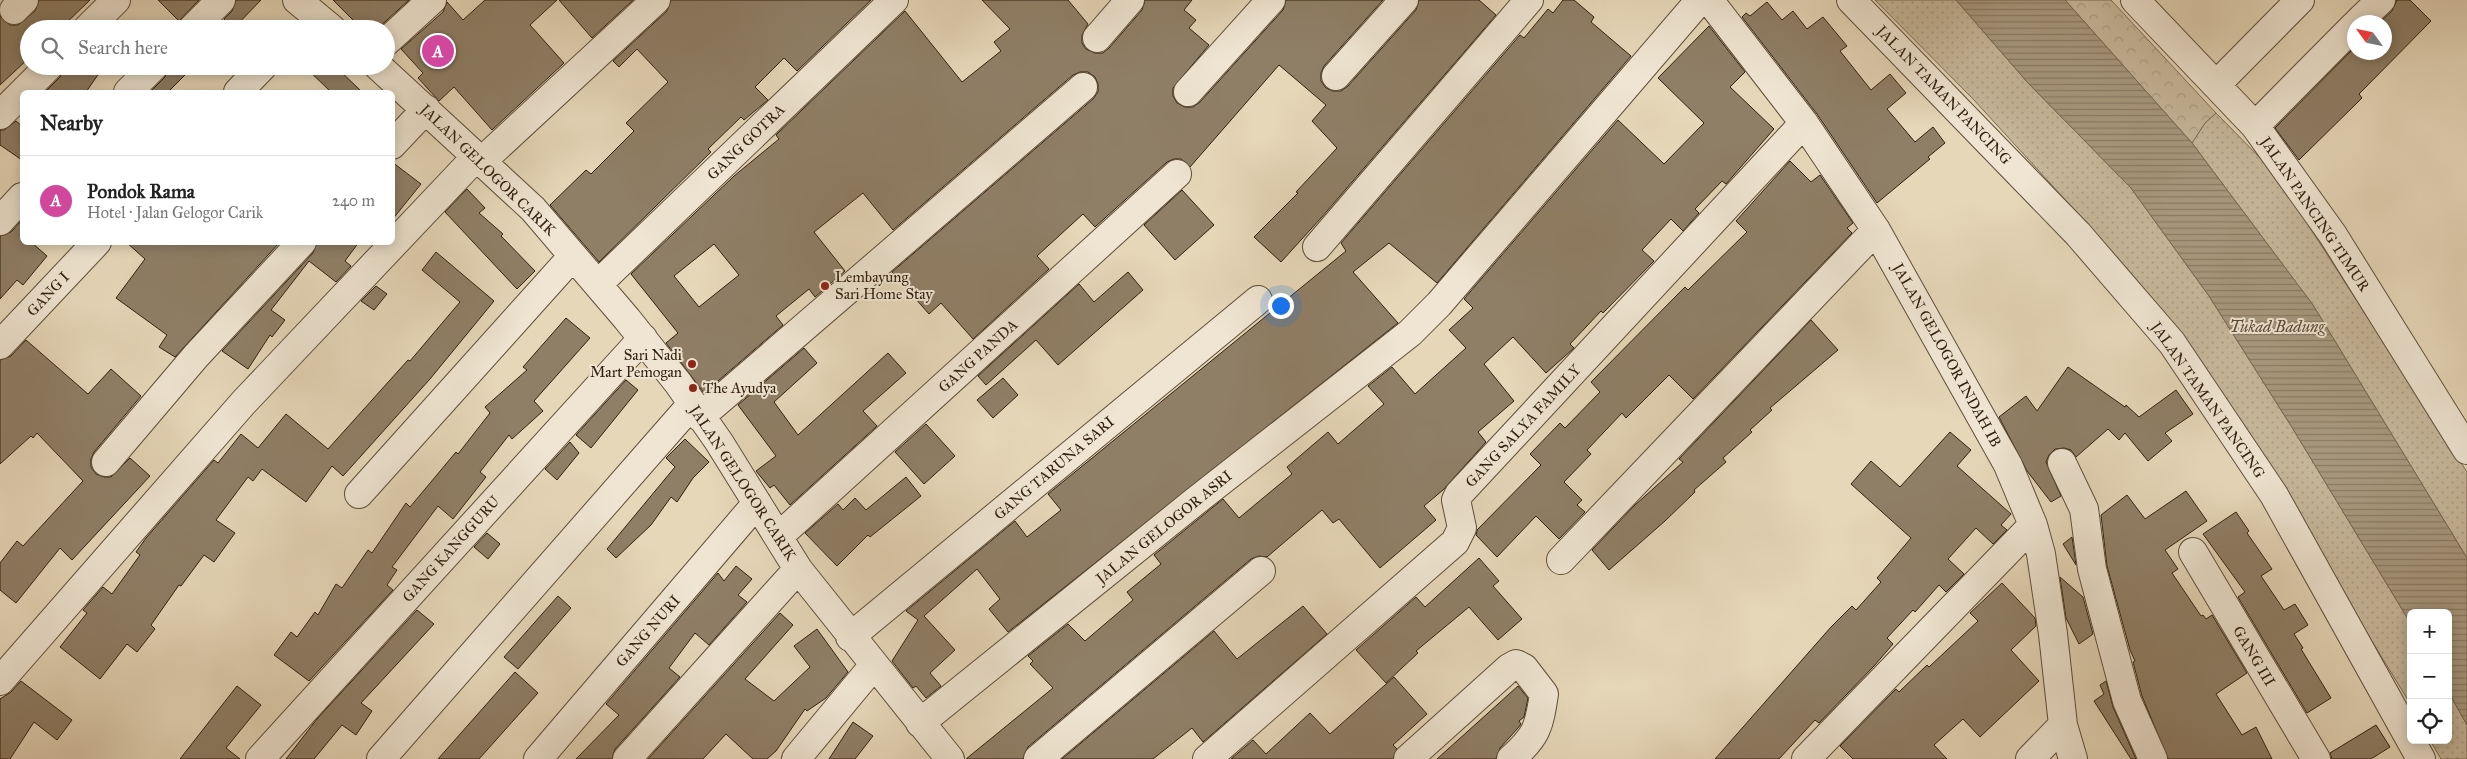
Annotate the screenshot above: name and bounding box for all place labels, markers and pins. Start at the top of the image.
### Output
pin: A [422,32,454,70]
place label: Lembayung Sari Home Stay [835,268,933,303]
marker: Lembayung Sari Home Stay [819,280,831,292]
place label: Sari Nadi Mart Pemogan [590,346,682,381]
marker: Sari Nadi Mart Pemogan [686,358,698,370]
place label: The Ayudya [703,379,777,397]
marker: The Ayudya [687,382,699,394]

